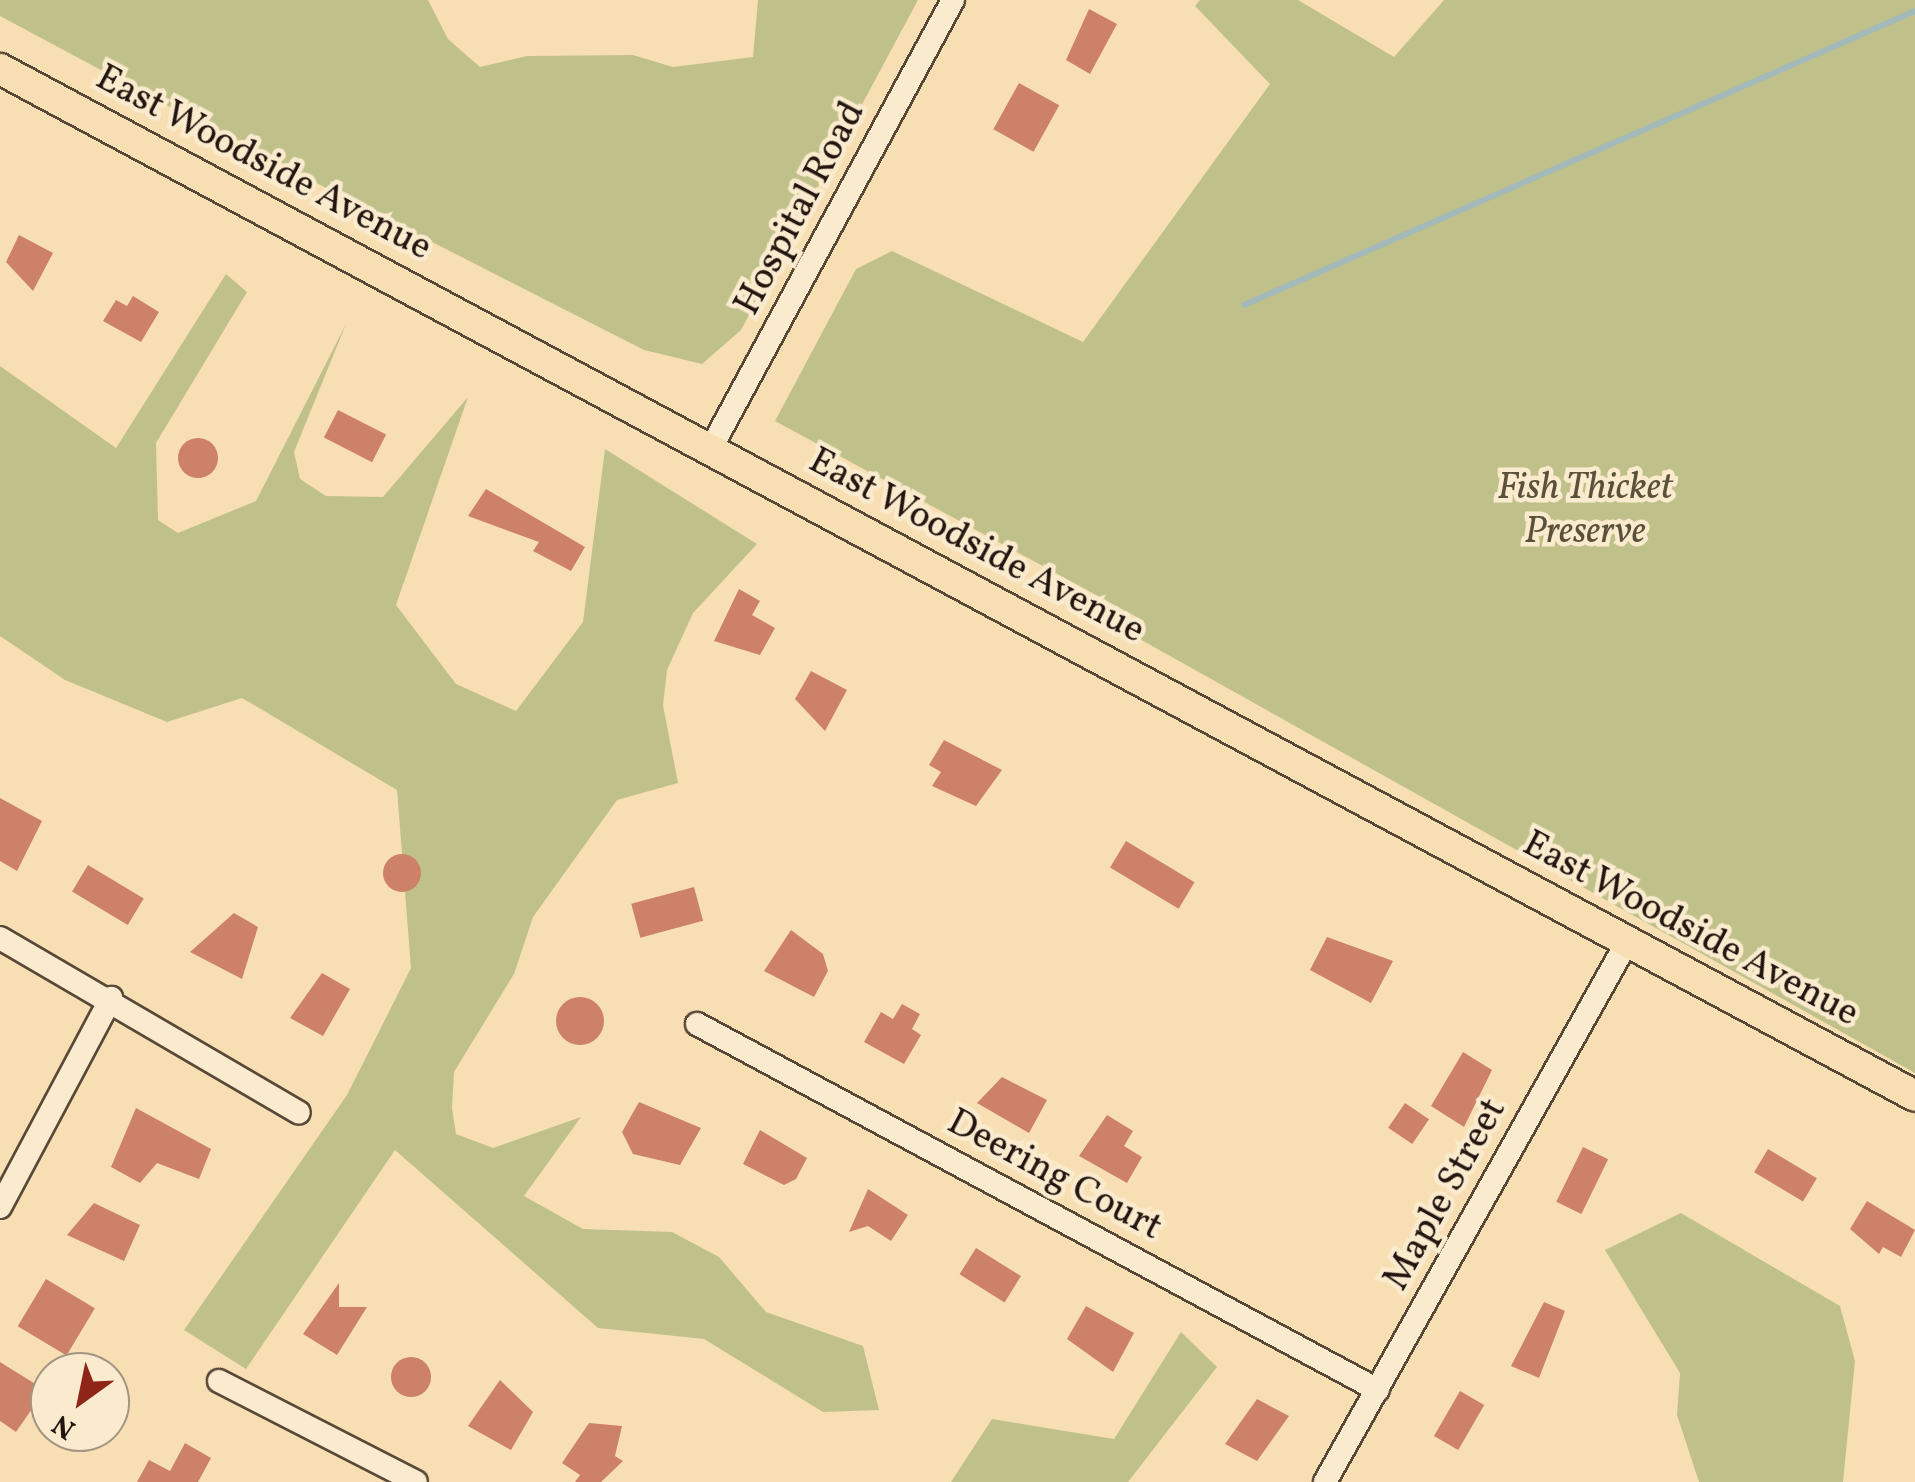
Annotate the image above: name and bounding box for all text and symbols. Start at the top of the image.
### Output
street label: East Woodside Avenue [87,56,439,272]
street label: Hospital Road [726,94,876,324]
street label: East Woodside Avenue [800,439,1152,655]
park label: Fish Thicket Preserve [1497,466,1673,556]
street label: East Woodside Avenue [1514,822,1866,1038]
street label: Maple Street [1375,1091,1517,1299]
street label: Deering Court [939,1100,1169,1252]
north arrow [30,1352,130,1452]
text: N [45,1404,84,1448]

